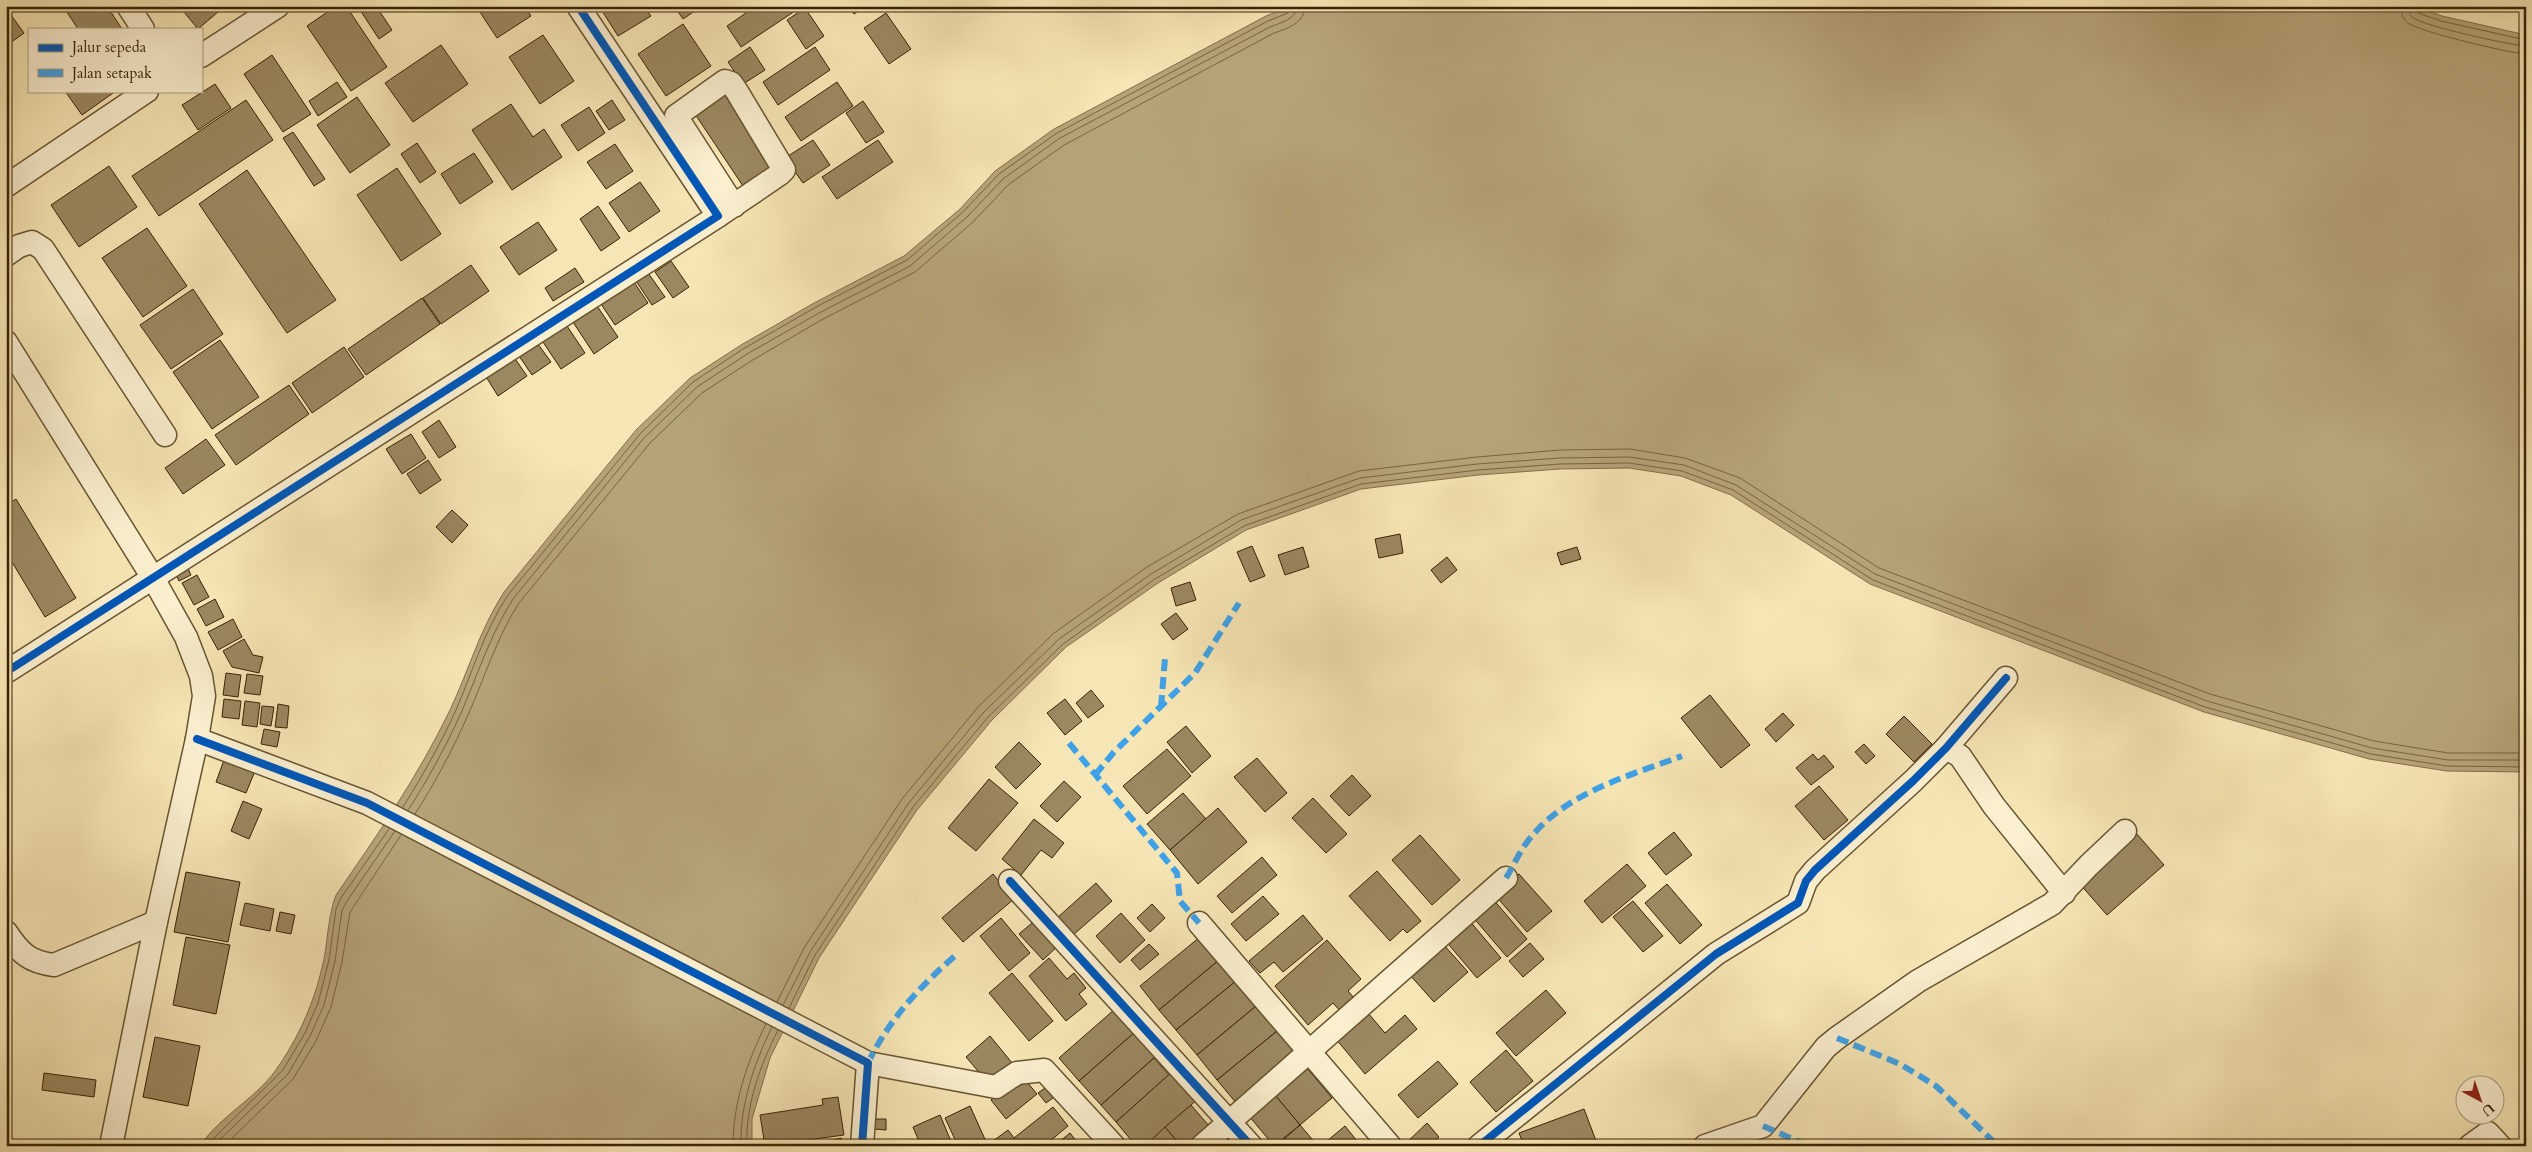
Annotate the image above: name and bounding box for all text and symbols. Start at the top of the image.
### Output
legend [28,28,202,92]
text: Jalur sepeda [70,37,147,57]
text: Jalan setapak [70,63,152,83]
north arrow [2454,1074,2504,1124]
text: U [2477,1099,2499,1121]

